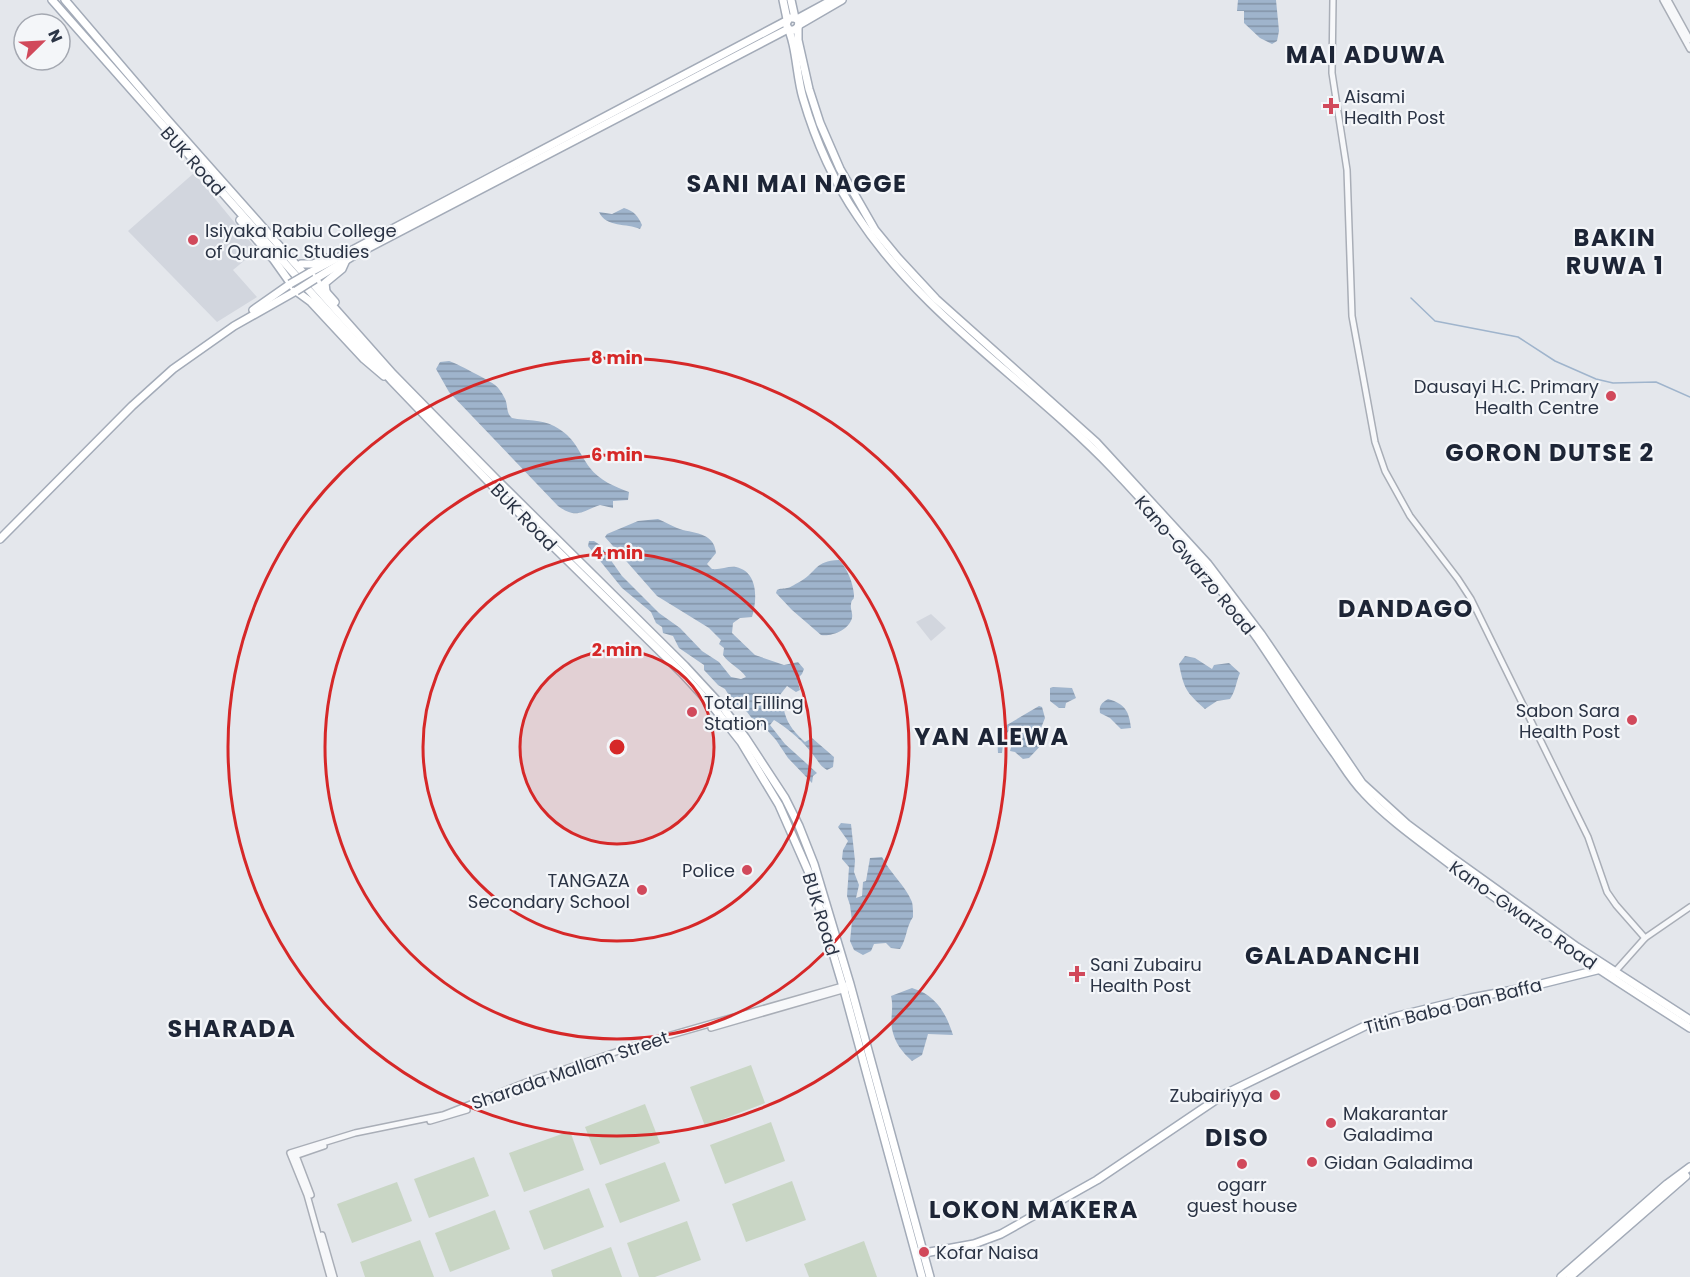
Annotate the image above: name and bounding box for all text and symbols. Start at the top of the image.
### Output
north arrow [12,12,72,72]
text: N [42,26,68,46]
district label: MAI ADUWA [1286,38,1446,71]
place label: Aisami Health Post [1344,84,1445,130]
marker: Aisami Health Post [1322,97,1340,115]
street label: BUK Road [155,121,231,201]
district label: SANI MAI NAGGE [687,167,907,200]
place label: Isiyaka Rabiu College of Quranic Studies [205,218,397,264]
district label: BAKIN RUWA 1 [1566,221,1664,282]
marker: Isiyaka Rabiu College of Quranic Studies [186,233,200,247]
text: 8 min [591,345,643,370]
place label: Dausayi H.C. Primary Health Centre [1414,374,1599,420]
marker: Dausayi H.C. Primary Health Centre [1604,389,1618,403]
district label: GORON DUTSE 2 [1445,436,1655,469]
text: 6 min [591,442,643,467]
street label: BUK Road [485,478,563,556]
street label: Kano-Gwarzo Road [1129,490,1261,640]
text: 4 min [591,540,643,565]
district label: DANDAGO [1338,592,1474,625]
text: 2 min [592,637,642,662]
place label: Total Filling Station [704,690,804,736]
place label: Sabon Sara Health Post [1516,698,1620,744]
marker: Total Filling Station [685,705,699,719]
marker: Sabon Sara Health Post [1625,713,1639,727]
district label: YAN ALEWA [914,720,1070,753]
centre of rings [607,737,627,757]
street label: Kano-Gwarzo Road [1444,855,1602,975]
place label: Police [682,858,735,883]
marker: Police [740,863,754,877]
place label: TANGAZA Secondary School [468,868,630,914]
street label: BUK Road [797,869,845,959]
marker: TANGAZA Secondary School [635,883,649,897]
district label: GALADANCHI [1245,939,1421,972]
place label: Sani Zubairu Health Post [1090,952,1202,998]
marker: Sani Zubairu Health Post [1068,965,1086,983]
street label: Titin Baba Dan Baffa [1362,972,1544,1040]
district label: SHARADA [168,1012,296,1045]
street label: Sharada Mallam Street [468,1024,672,1116]
place label: Zubairiyya [1169,1083,1263,1108]
marker: Zubairiyya [1268,1088,1282,1102]
place label: Makarantar Galadima [1343,1101,1448,1147]
marker: Makarantar Galadima [1324,1116,1338,1130]
district label: DISO [1205,1121,1269,1154]
place label: Gidan Galadima [1324,1150,1473,1175]
marker: Gidan Galadima [1305,1155,1319,1169]
marker: ogarr guest house [1235,1157,1249,1171]
place label: ogarr guest house [1187,1172,1297,1218]
district label: LOKON MAKERA [929,1193,1139,1226]
place label: Kofar Naisa [936,1240,1039,1265]
marker: Kofar Naisa [917,1245,931,1259]

